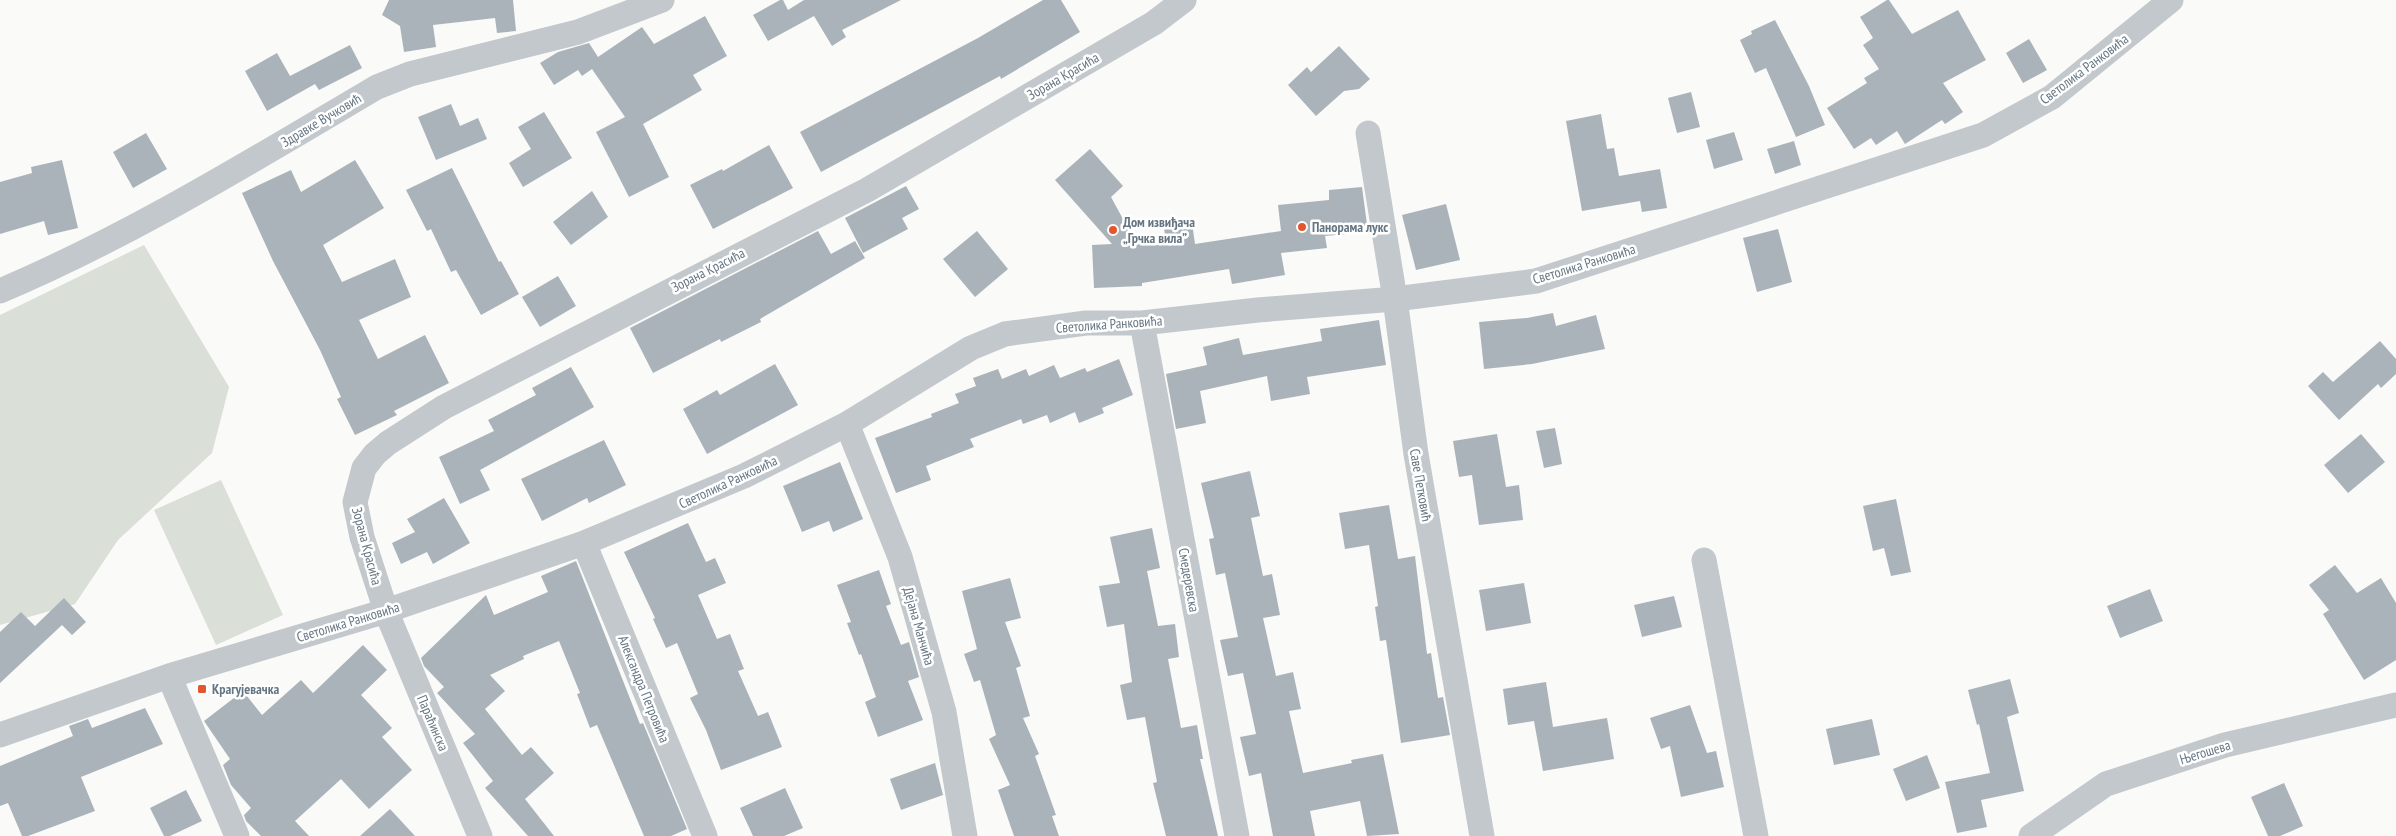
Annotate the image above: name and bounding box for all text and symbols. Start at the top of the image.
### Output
street label: Светолика Ранковића [2036,30,2132,108]
street label: Зорана Красића [1024,48,1102,104]
street label: Здравке Вучковић [278,89,364,151]
place label: Дом извиђача „Грчка вила” [1123,213,1195,247]
place label: Панорама лукс [1312,218,1388,236]
marker: Панорама лукс [1296,221,1308,233]
marker: Дом извиђача „Грчка вила” [1107,224,1119,236]
street label: Светолика Ранковића [1530,240,1638,288]
street label: Зорана Красића [668,244,748,296]
street label: Светолика Ранковића [1055,311,1163,337]
street label: Саве Петковић [1406,447,1436,523]
street label: Светолика Ранковића [676,451,780,513]
street label: Зорана Красића [348,505,386,587]
street label: Смедеревска [1175,547,1203,613]
street label: Дејана Манчића [899,585,939,667]
street label: Светолика Ранковића [294,598,402,646]
street label: Александра Петровића [614,633,674,745]
place label: Крагујевачка [212,680,279,698]
marker: Крагујевачка [196,683,208,695]
street label: Параћинска [413,692,453,754]
street label: Његошева [2177,736,2233,768]

